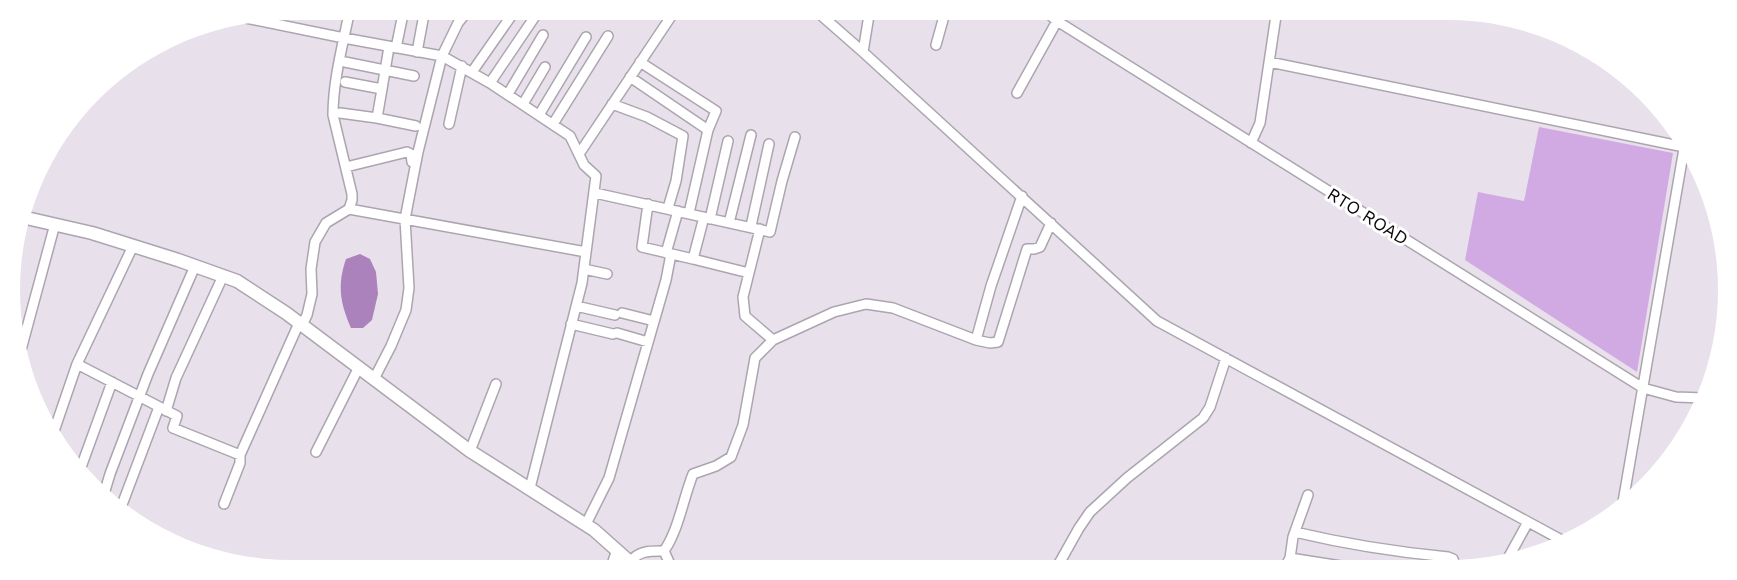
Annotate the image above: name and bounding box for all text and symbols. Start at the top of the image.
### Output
street label: RTO ROAD [1324,183,1412,249]

